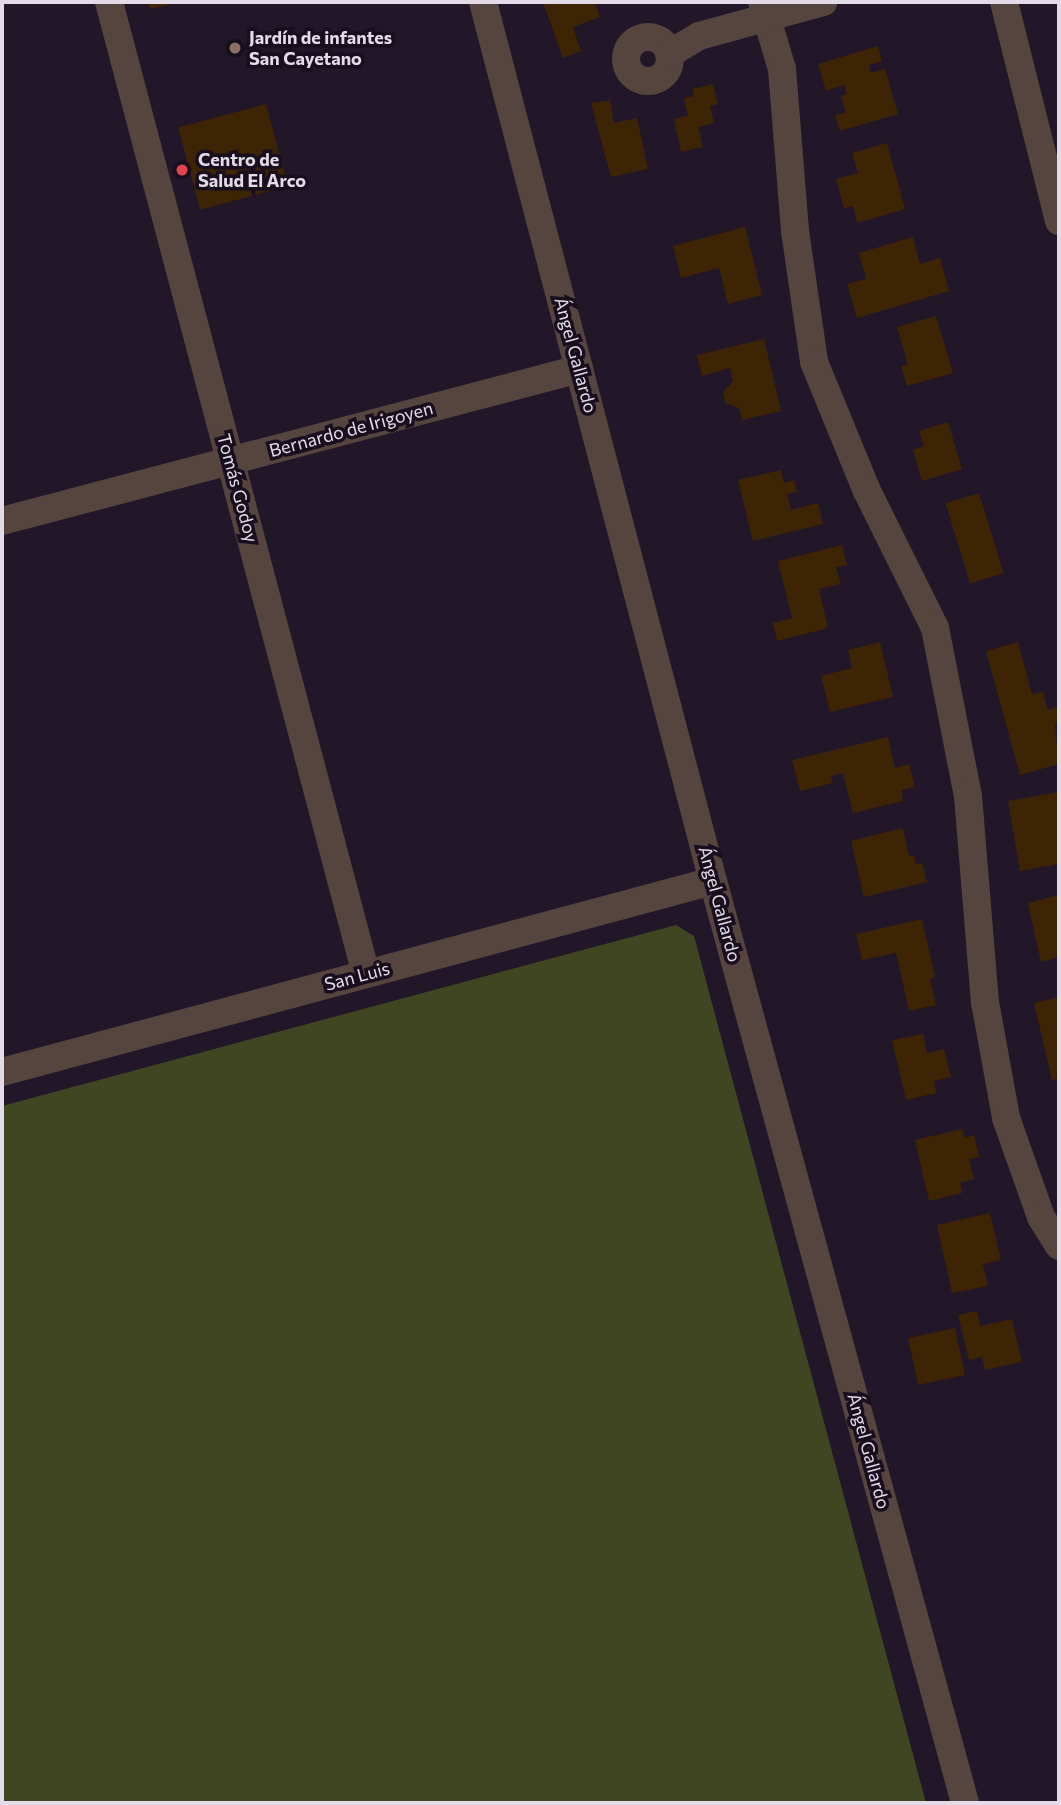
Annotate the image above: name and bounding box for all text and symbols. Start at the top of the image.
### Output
place label: Jardín de infantes San Cayetano [249,27,392,70]
marker: Jardín de infantes San Cayetano [227,40,243,56]
place label: Centro de Salud El Arco [198,149,306,192]
marker: Centro de Salud El Arco [172,160,192,180]
street label: Ángel Gallardo [550,295,602,415]
street label: Bernardo de Irigoyen [267,397,435,461]
street label: Tomás Godoy [213,431,263,545]
street label: Ángel Gallardo [694,844,746,964]
street label: San Luis [322,957,392,995]
street label: Ángel Gallardo [843,1391,895,1511]

